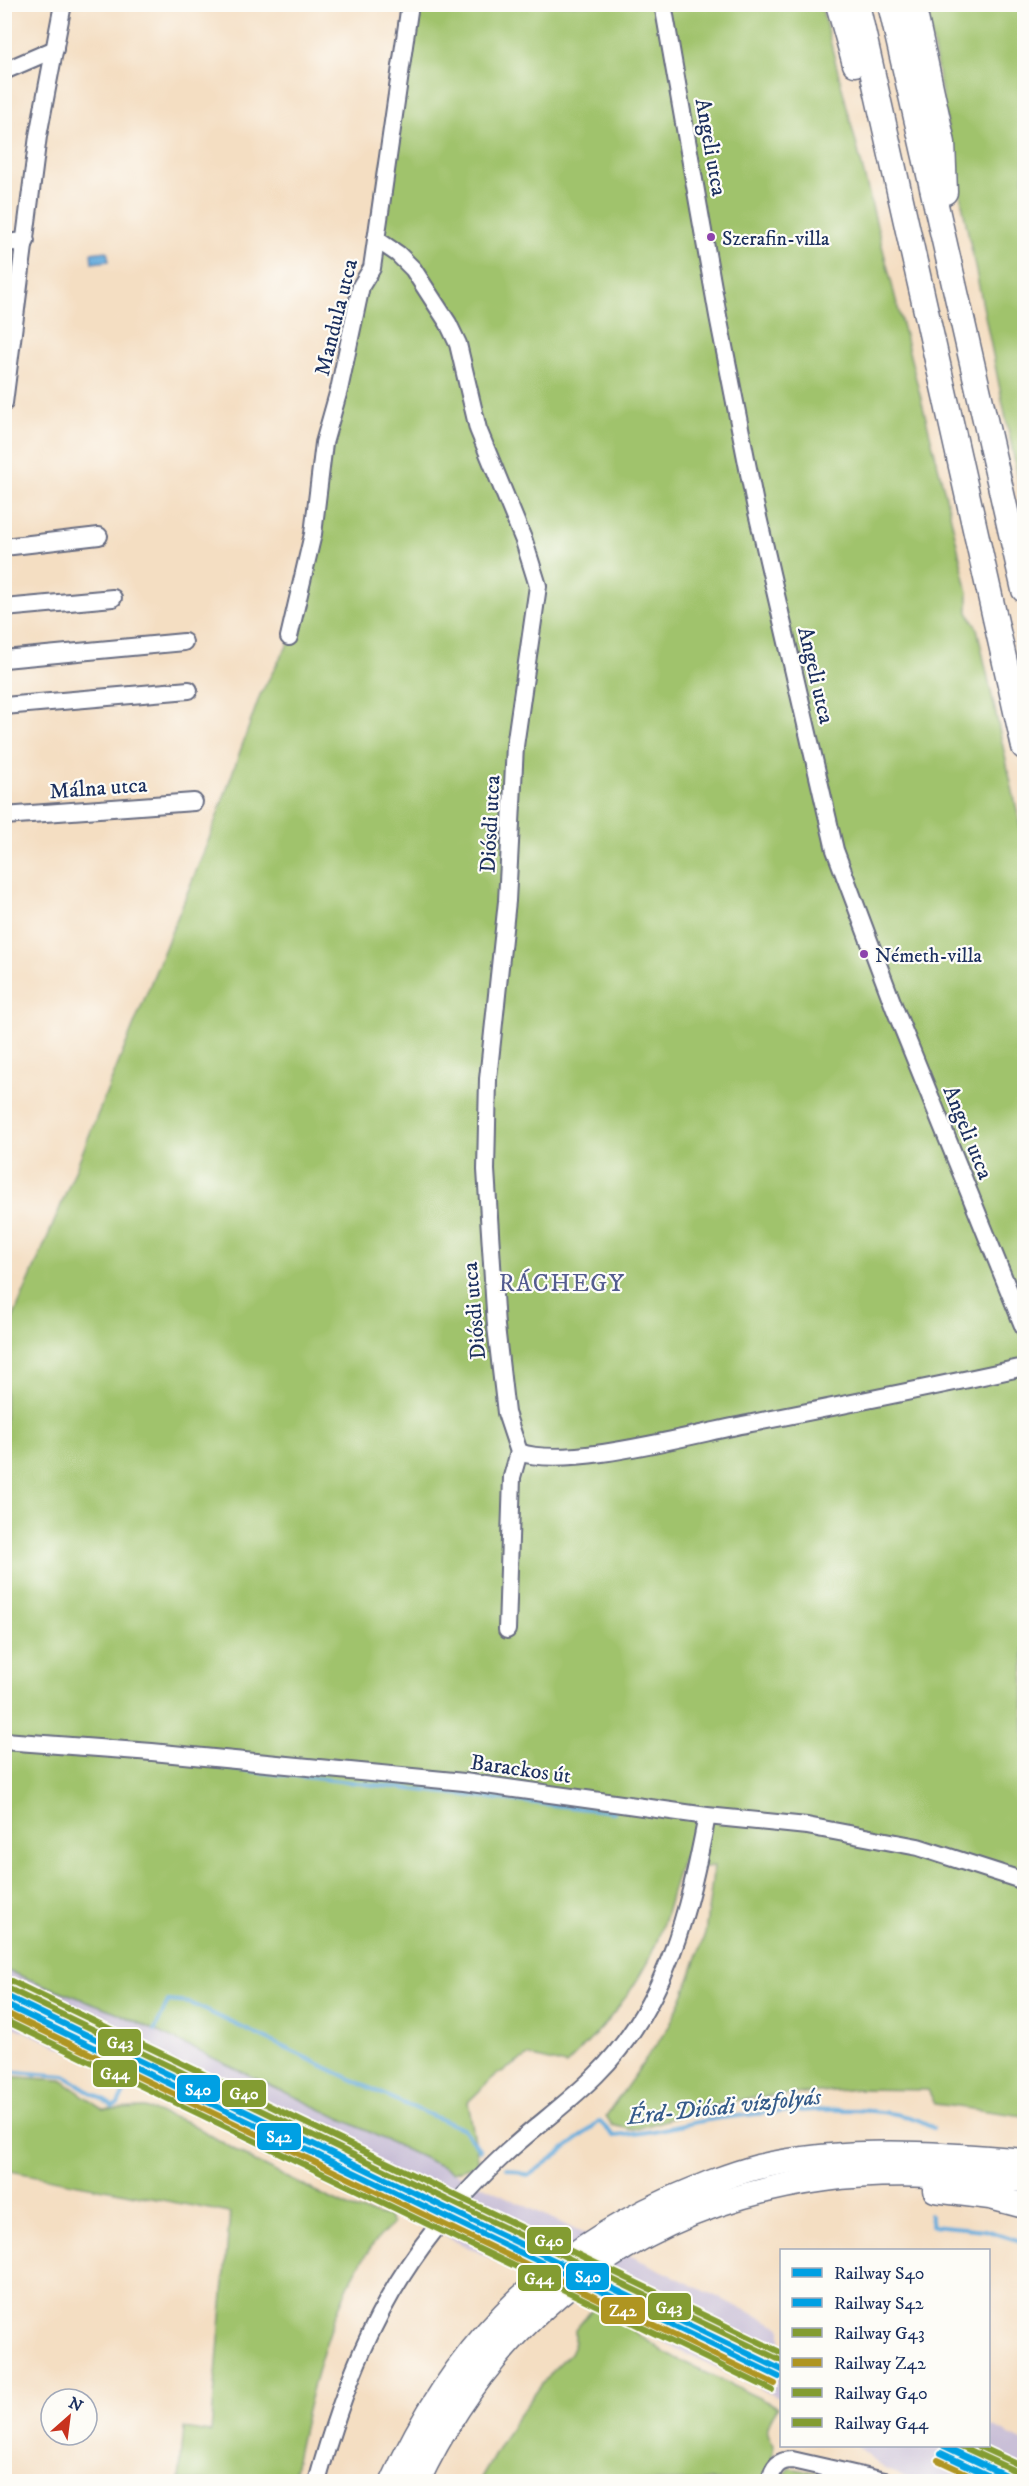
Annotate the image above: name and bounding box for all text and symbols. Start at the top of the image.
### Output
street label: Angeli utca [689,96,733,199]
place label: Szerafin-villa [722,227,830,252]
marker: Szerafin-villa [705,231,717,243]
street label: Mandula utca [309,255,364,379]
street label: Angeli utca [791,624,840,727]
street label: Málna utca [48,772,149,805]
street label: Diósdi utca [474,774,507,874]
place label: Németh-villa [875,944,983,969]
marker: Németh-villa [858,948,870,960]
street label: Angeli utca [937,1082,999,1184]
street label: Diósdi utca [457,1260,492,1361]
district label: RÁCHEGY [499,1268,625,1299]
street label: Barackos út [469,1749,573,1790]
line badge: G43 [97,2028,142,2057]
text: G43 [107,2033,133,2053]
line badge: G44 [92,2059,138,2088]
text: G44 [100,2064,131,2084]
line badge: S40 [176,2074,221,2103]
line badge: G40 [221,2079,267,2108]
text: S40 [185,2080,211,2100]
water label: Érd-Diósdi vízfolyás [624,2082,823,2132]
text: G40 [229,2084,259,2104]
line badge: S42 [256,2122,302,2151]
text: S42 [266,2127,293,2147]
line badge: G40 [526,2226,572,2255]
text: G40 [534,2231,564,2251]
legend [780,2249,990,2447]
line badge: S40 [565,2262,610,2291]
text: Railway S40 [834,2263,924,2285]
line badge: G44 [517,2264,562,2292]
text: S40 [575,2267,601,2287]
text: G44 [524,2269,555,2289]
line badge: G43 [647,2292,692,2321]
text: Railway S42 [834,2293,924,2315]
line badge: Z42 [600,2296,646,2325]
text: G43 [656,2298,682,2318]
text: Z42 [609,2301,638,2321]
text: Railway G43 [834,2323,925,2345]
text: Railway Z42 [834,2353,926,2375]
text: Railway G40 [834,2383,928,2405]
north arrow [39,2387,99,2447]
text: N [65,2393,86,2417]
text: Railway G44 [834,2413,929,2435]

